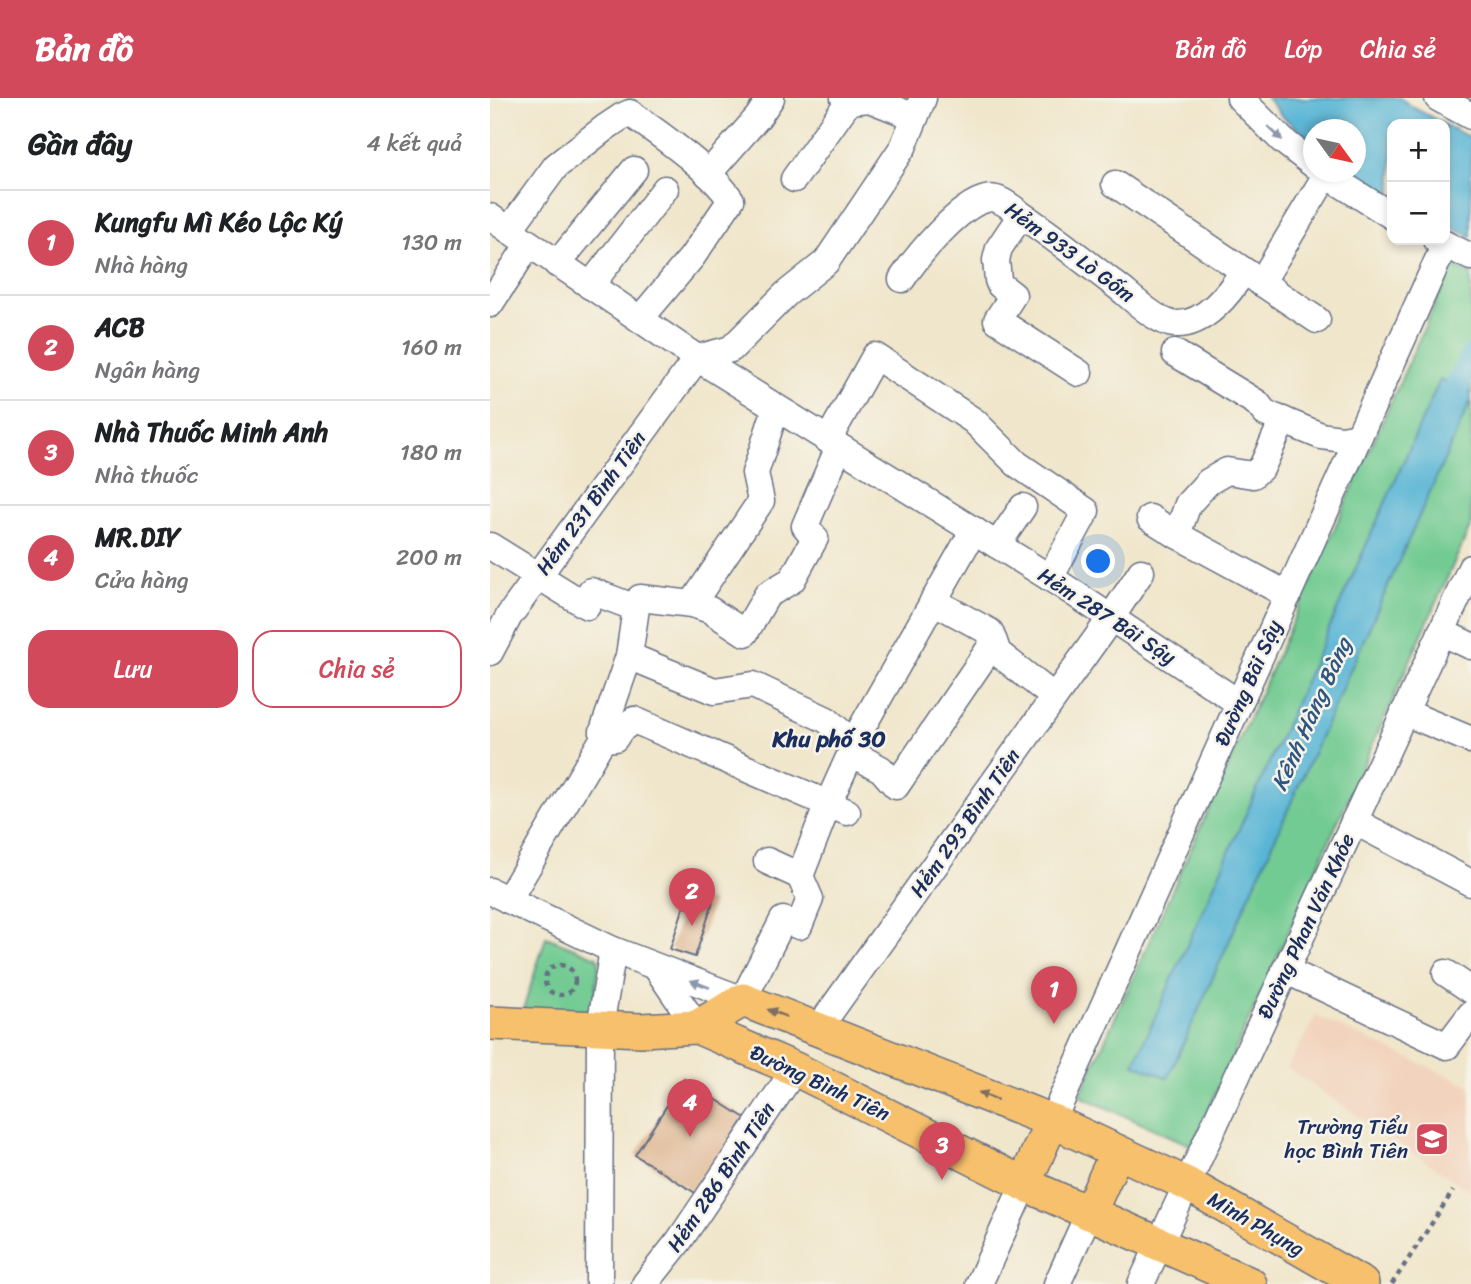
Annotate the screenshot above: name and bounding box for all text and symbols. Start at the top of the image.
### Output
text: Bản đồ [35,20,133,78]
text: Bản đồ [1175,28,1246,70]
text: Lớp [1284,28,1322,70]
text: Chia sẻ [1360,28,1436,70]
text: Gần đây [28,117,132,171]
north arrow [1303,119,1366,182]
map controls [1387,119,1450,245]
button: + [1387,119,1450,182]
text: 4 kết quả [367,123,462,164]
one-way arrow [1266,125,1283,141]
button: − [1387,182,1450,245]
street label: Hẻm 933 Lò Gốm [996,191,1144,313]
text: Kungfu Mì Kéo Lộc Ký [95,199,342,245]
text: 1 [46,222,56,263]
text: 130 m [401,222,462,263]
text: Nhà hàng [95,245,188,286]
text: ACB [95,304,145,350]
text: 2 [44,327,58,368]
text: 160 m [401,327,462,368]
text: Ngân hàng [95,350,200,391]
text: Nhà Thuốc Minh Anh [95,409,328,455]
street label: Hẻm 231 Bình Tiên [525,423,657,583]
text: 3 [45,432,57,473]
text: 180 m [400,432,462,473]
text: Nhà thuốc [95,455,198,496]
text: MR.DIY [95,514,180,560]
text: 4 [44,537,58,578]
text: 200 m [396,537,462,578]
your location [1081,544,1115,578]
street label: Hẻm 287 Bãi Sậy [1030,557,1184,675]
text: Cửa hàng [95,560,189,601]
street label: Đường Bãi Sậy [1203,613,1293,752]
water label: Kênh Hàng Bàng [1259,629,1365,798]
button: Lưu [28,630,238,708]
button: Chia sẻ [252,630,462,708]
district label: Khu phố 30 [771,719,886,760]
street label: Hẻm 293 Bình Tiên [899,740,1031,906]
street label: Đường Phan Văn Khỏe [1246,827,1366,1025]
pin: 2 [669,868,715,926]
pin: 1 [1031,966,1077,1024]
one-way arrow [689,978,710,989]
one-way arrow [766,1007,787,1018]
street label: Đường Bình Tiên [743,1034,897,1132]
pin: 4 [667,1079,713,1137]
one-way arrow [978,1090,999,1101]
street label: Hẻm 286 Bình Tiên [656,1094,786,1260]
place label: Trường Tiểu học Bình Tiên [1283,1108,1409,1170]
school or university icon: Trường Tiểu học Bình Tiên [1413,1120,1451,1158]
pin: 3 [919,1122,965,1180]
street label: Minh Phụng [1200,1181,1312,1267]

